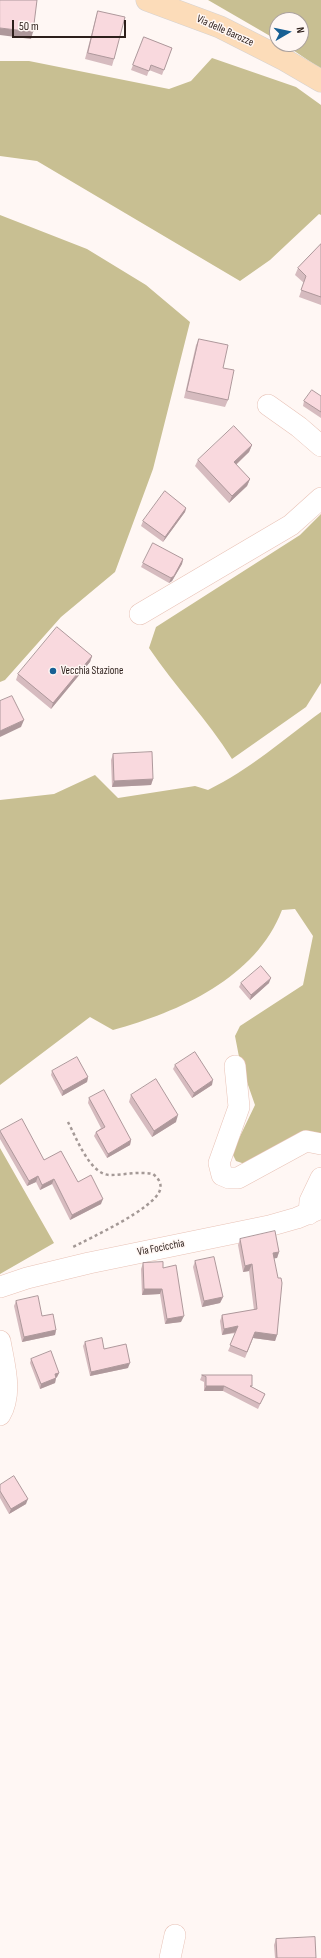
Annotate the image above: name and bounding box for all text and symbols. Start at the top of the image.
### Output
scale bar [14,12,128,38]
north arrow [269,12,309,52]
street label: Via delle Barozze [194,13,256,49]
text: 50 m [19,19,39,34]
text: N [293,26,307,34]
place label: Vecchia Stazione [61,664,123,678]
marker: Vecchia Stazione [48,666,58,676]
street label: Via Focicchia [136,1237,186,1259]

